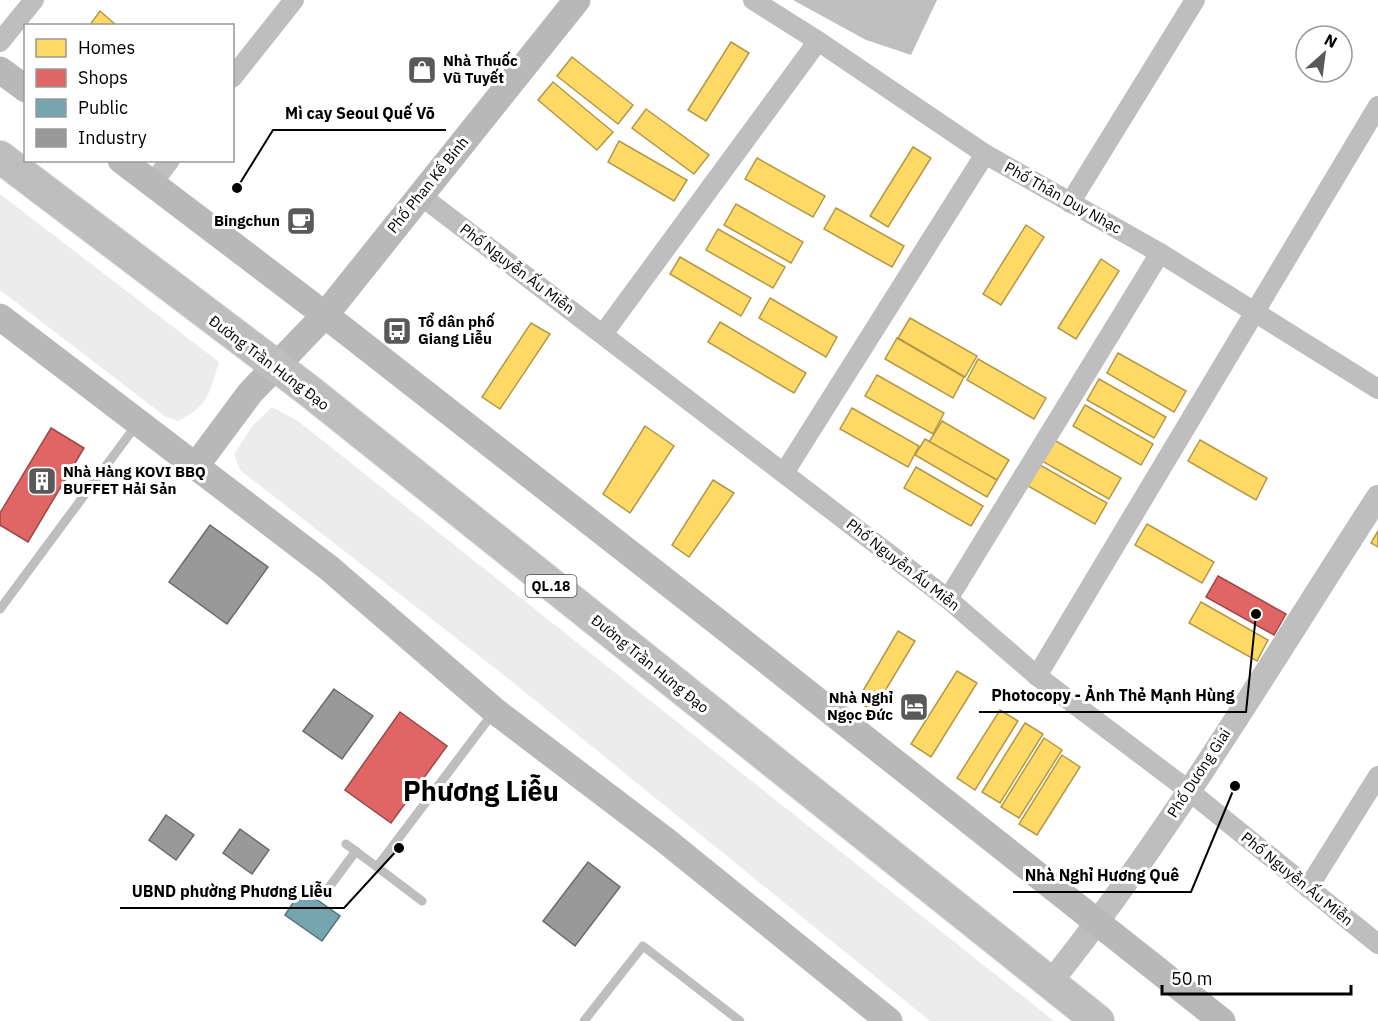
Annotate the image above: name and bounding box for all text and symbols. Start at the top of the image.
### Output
legend [24,24,234,162]
north arrow [1294,24,1354,84]
text: N [1321,29,1341,52]
text: Homes [78,36,135,59]
place label: Nhà Thuốc Vũ Tuyết [443,51,518,87]
shop icon: Nhà Thuốc Vũ Tuyết [406,54,438,86]
text: Shops [78,66,128,89]
text: Public [78,96,128,119]
callout: Mì cay Seoul Quế Võ [273,96,446,130]
text: Mì cay Seoul Quế Võ [285,102,435,123]
text: Industry [78,126,147,149]
street label: Phố Phan Kế Bính [383,133,472,237]
street label: Phố Thân Duy Nhạc [1001,157,1126,238]
cafe icon: Bingchun [285,205,317,237]
place label: Bingchun [214,211,280,230]
street label: Phố Nguyễn Ấu Miễn [456,218,580,318]
street label: Đường Trần Hưng Đạo [205,311,333,414]
place label: Tổ dân phố Giang Liễu [418,312,495,348]
bus stop icon: Tổ dân phố Giang Liễu [381,315,413,347]
place label: Nhà Hàng KOVI BBQ BUFFET Hải Sản [63,462,206,498]
building icon: Nhà Hàng KOVI BBQ BUFFET Hải Sản [26,465,58,497]
street label: Phố Nguyễn Ấu Miễn [843,513,965,615]
road number: QL.18 [526,575,576,597]
street label: Đường Trần Hưng Đạo [588,610,713,717]
callout: Photocopy - Ảnh Thẻ Mạnh Hùng [979,678,1246,712]
text: Photocopy - Ảnh Thẻ Mạnh Hùng [991,685,1235,705]
place label: Nhà Nghỉ Ngọc Đức [827,688,893,724]
hotel icon: Nhà Nghỉ Ngọc Đức [898,691,930,723]
street label: Phố Dương Giai [1163,725,1234,821]
district label: Phương Liễu [403,773,559,808]
street label: Phố Nguyễn Ấu Miễn [1237,826,1358,930]
callout: Nhà Nghỉ Hương Quê [1013,858,1191,892]
text: Nhà Nghỉ Hương Quê [1025,865,1179,885]
callout: UBND phường Phương Liễu [120,874,344,908]
text: UBND phường Phương Liễu [132,881,332,901]
scale bar [1162,958,1351,996]
text: 50 m [1171,967,1213,990]

